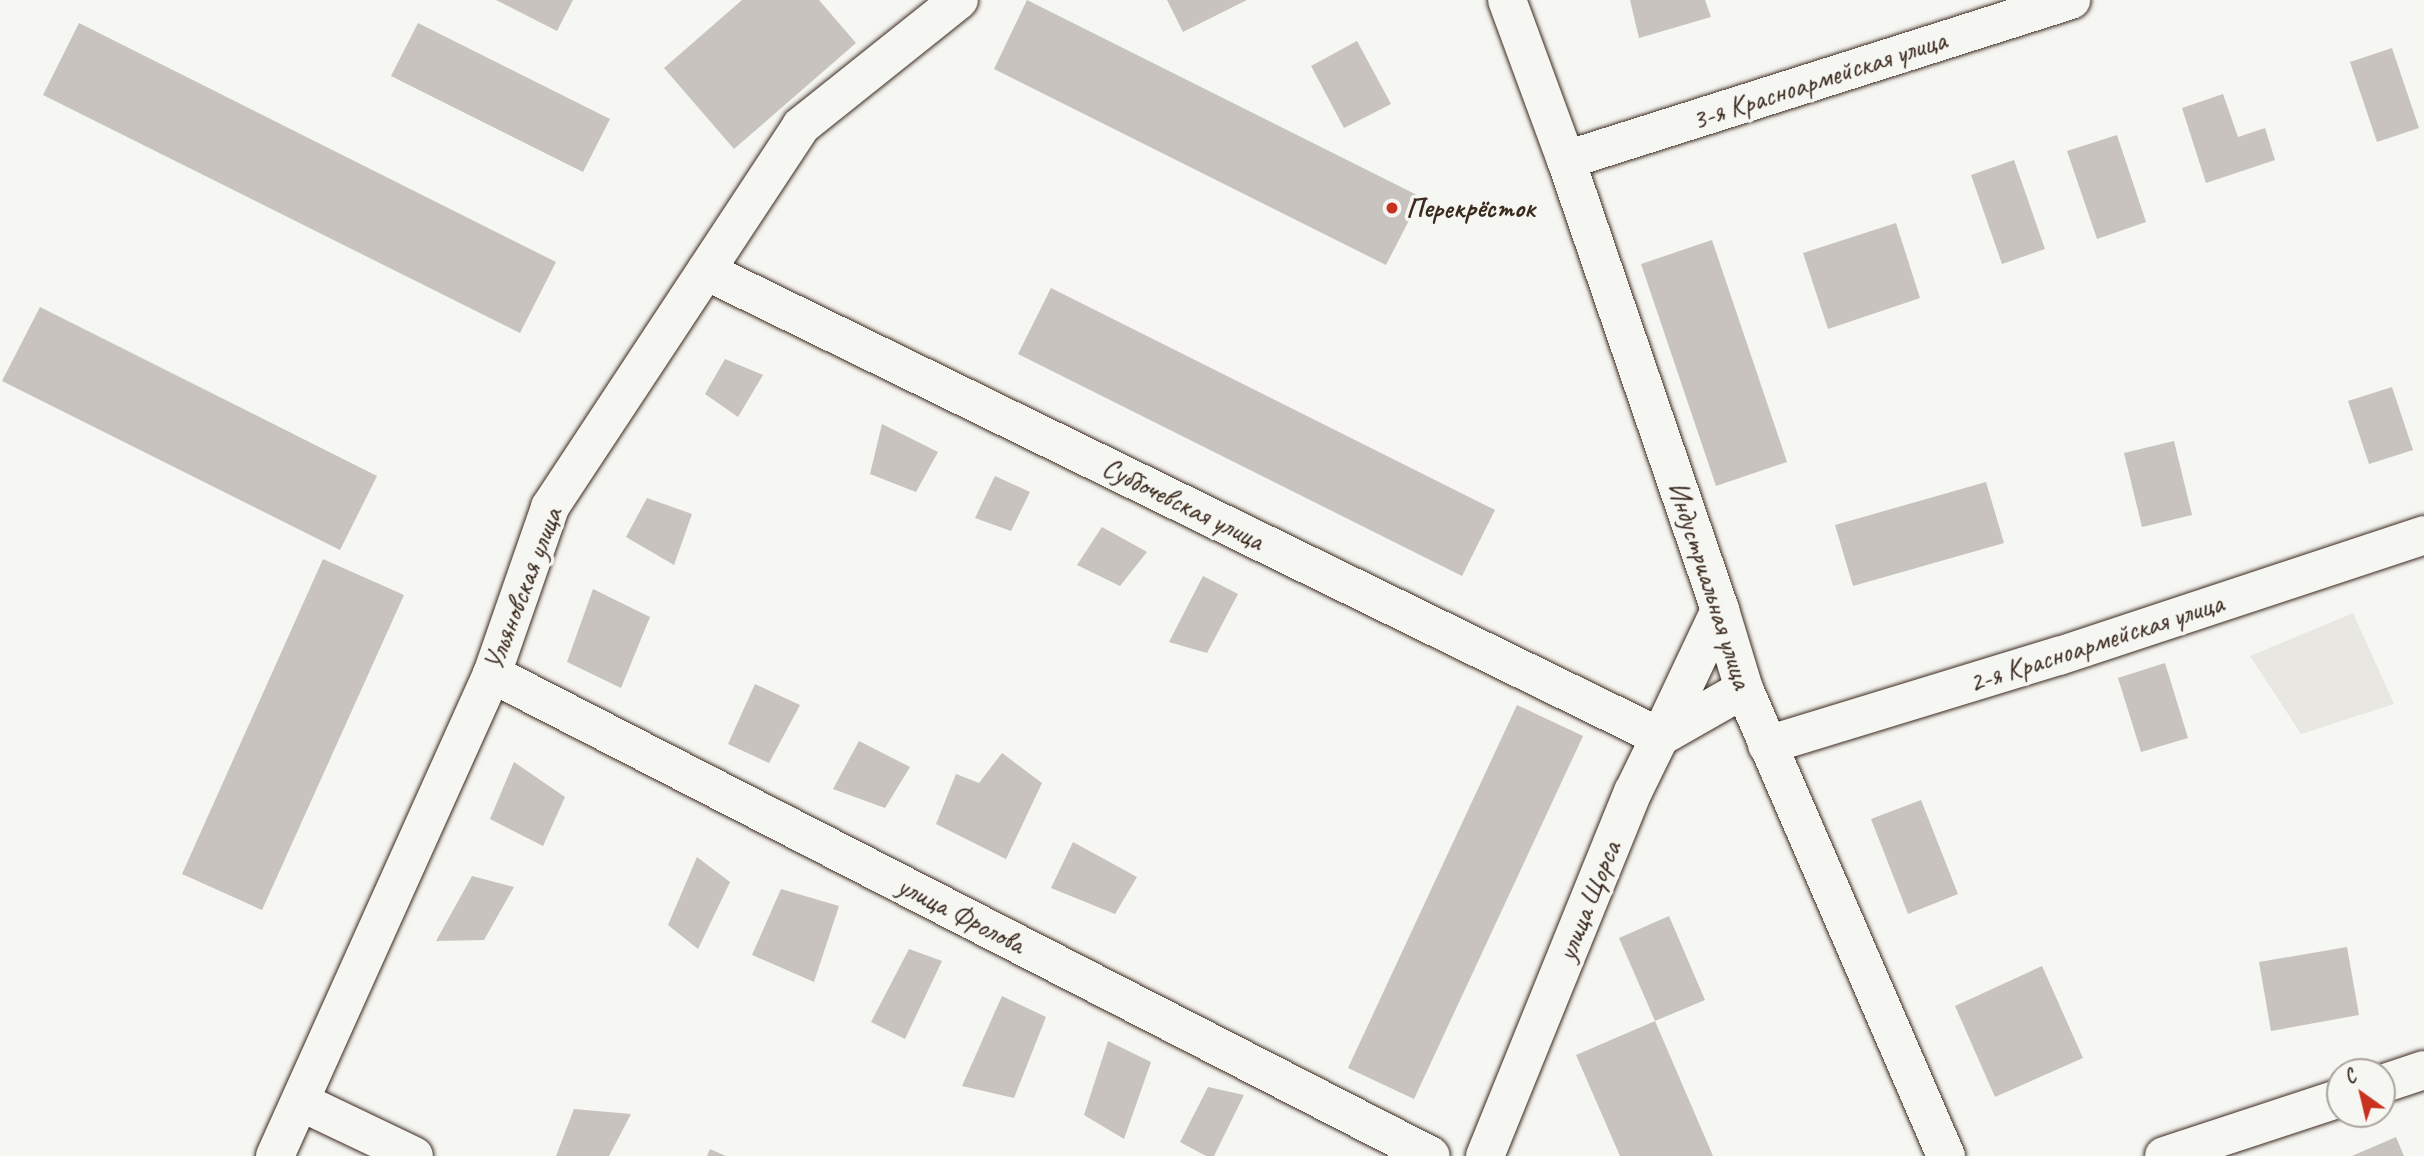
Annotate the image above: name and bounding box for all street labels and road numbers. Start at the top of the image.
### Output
street label: 3-я Красноармейская улица [1686,23,1952,137]
street label: Суббочевская улица [1096,450,1270,558]
street label: Индустриальная улица [1660,476,1760,694]
street label: Ульяновская улица [476,502,570,676]
street label: 2-я Красноармейская улица [1963,586,2229,700]
street label: улица Щорса [1550,836,1628,966]
street label: улица Фролова [892,869,1030,961]

